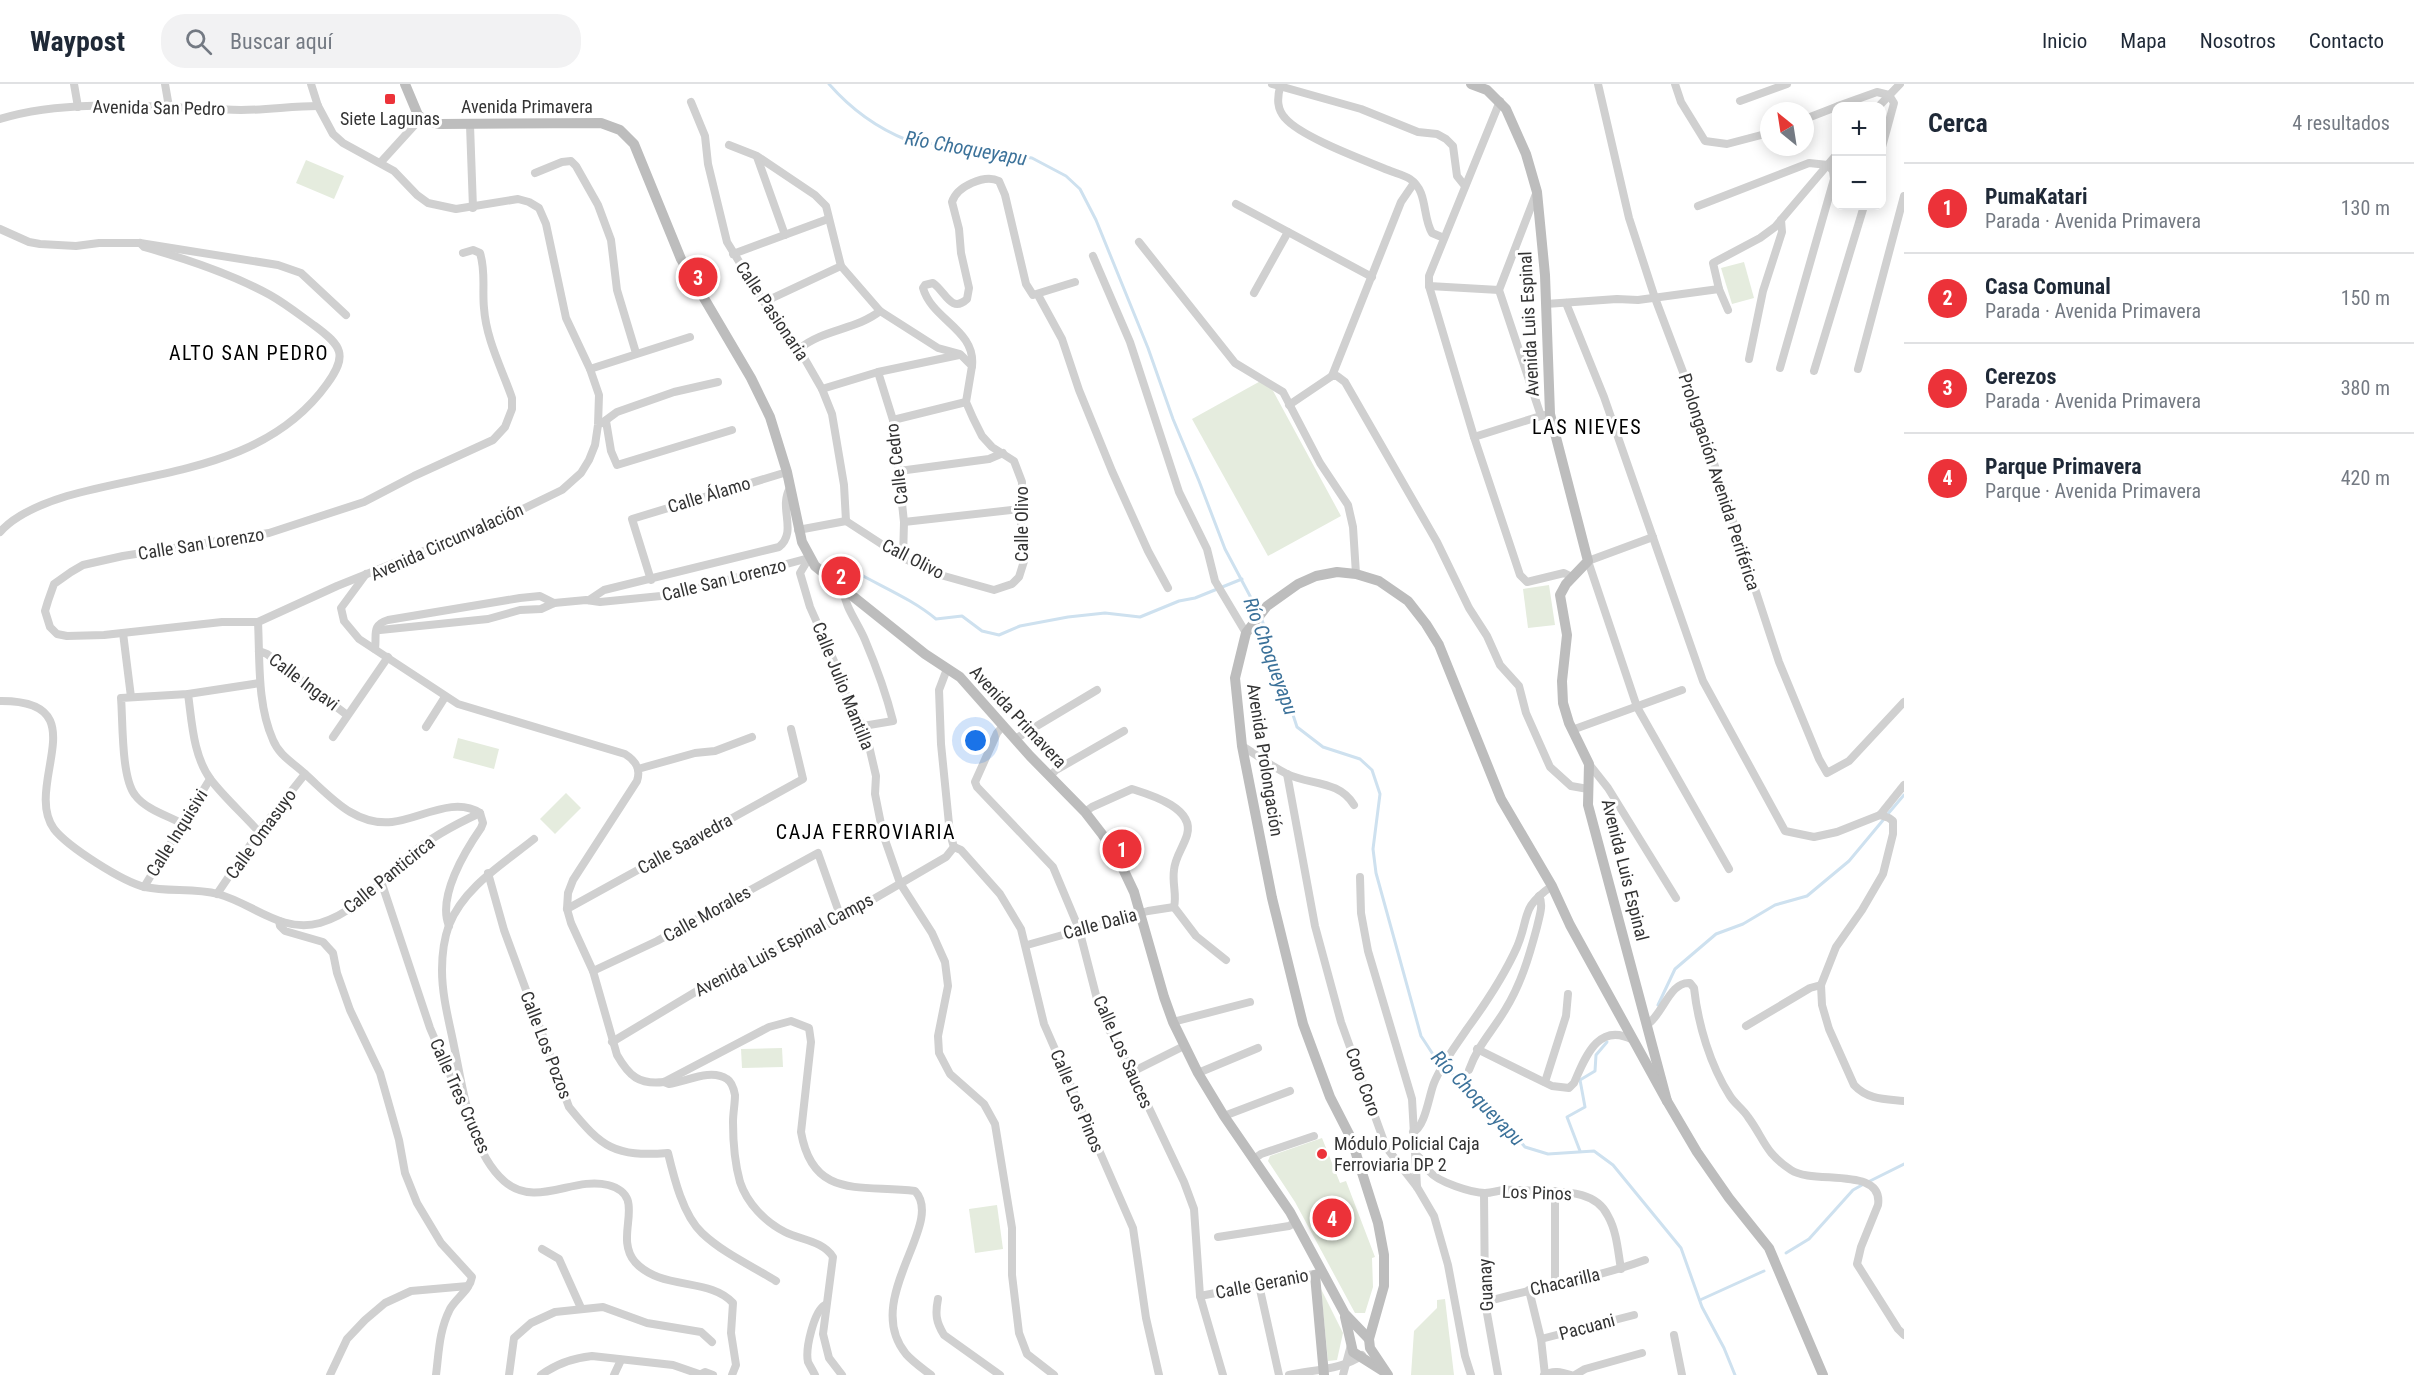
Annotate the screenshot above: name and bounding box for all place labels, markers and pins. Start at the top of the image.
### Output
marker: Siete Lagunas [383,92,397,106]
place label: Siete Lagunas [340,108,440,129]
pin: 3 [678,254,718,300]
pin: 2 [822,554,860,598]
pin: 1 [1102,826,1142,872]
place label: Módulo Policial Caja Ferroviaria DP 2 [1334,1133,1480,1175]
marker: Módulo Policial Caja Ferroviaria DP 2 [1315,1147,1329,1161]
pin: 4 [1312,1196,1352,1240]

